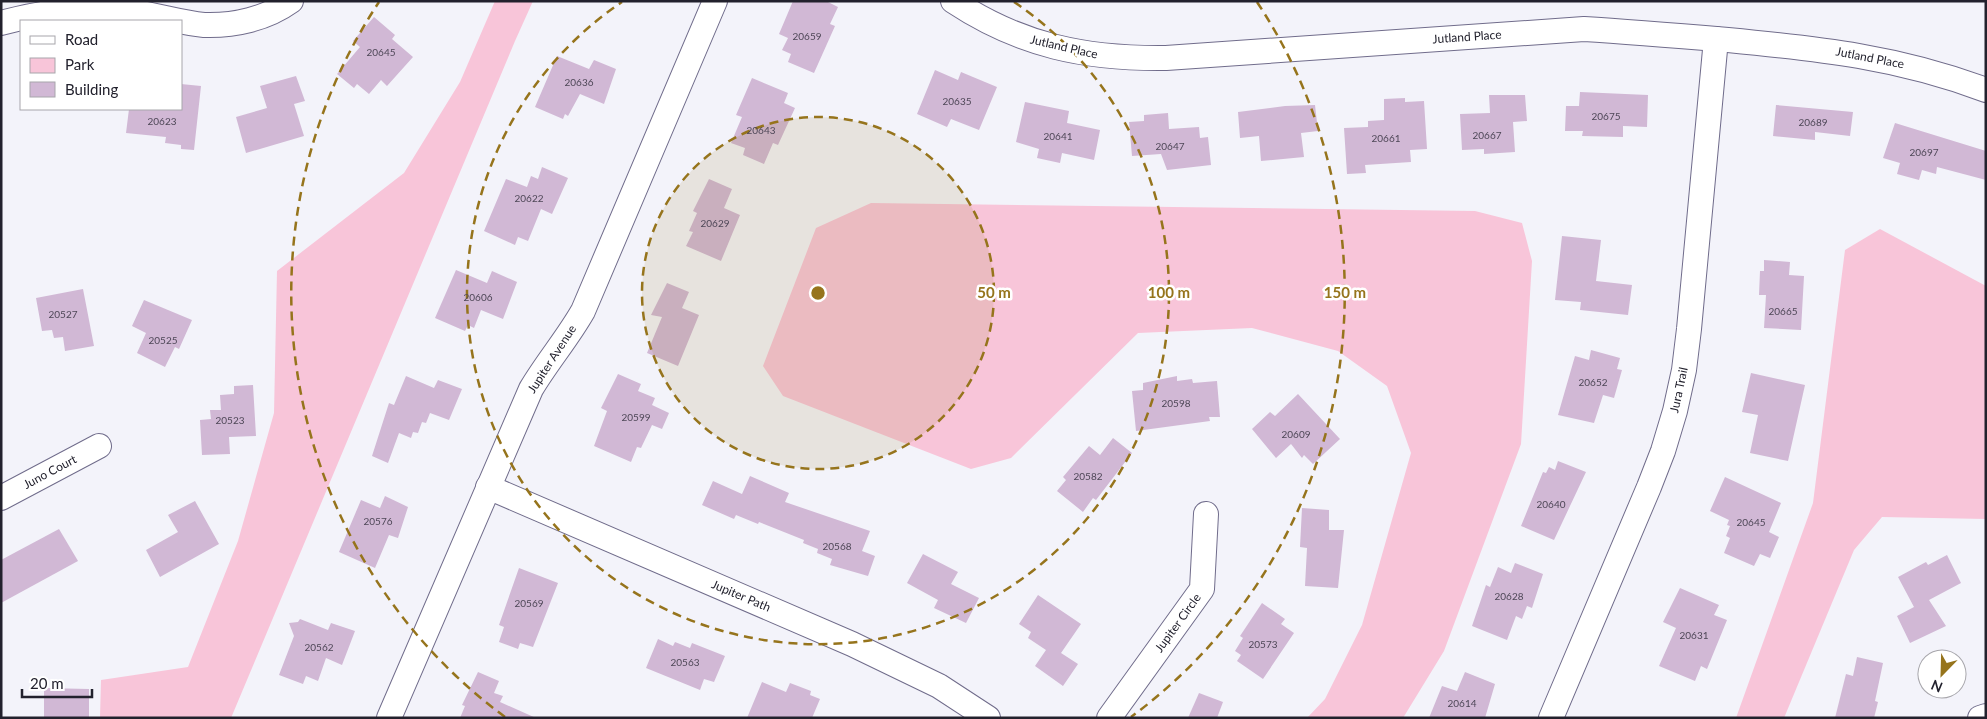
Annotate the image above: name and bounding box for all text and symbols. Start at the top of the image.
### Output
legend [20,20,182,110]
street label: Jutland Place [1432,27,1502,46]
text: Road [65,30,98,48]
house number: 20659 [792,30,822,42]
street label: Jutland Place [1029,31,1099,62]
street label: Jutland Place [1835,44,1905,71]
house number: 20645 [366,46,396,58]
text: Park [65,55,95,73]
house number: 20636 [564,76,594,88]
text: Building [65,80,118,98]
house number: 20635 [942,95,972,107]
house number: 20675 [1591,110,1621,122]
house number: 20623 [147,115,177,127]
house number: 20689 [1798,116,1828,128]
house number: 20643 [746,124,776,136]
house number: 20667 [1472,129,1502,141]
house number: 20641 [1043,130,1073,142]
house number: 20661 [1371,132,1401,144]
house number: 20647 [1155,140,1185,152]
house number: 20697 [1909,146,1939,158]
house number: 20622 [514,192,544,204]
house number: 20629 [700,217,730,229]
text: 50 m [977,283,1011,301]
text: 100 m [1148,283,1190,301]
text: 150 m [1324,283,1366,301]
centre of rings [809,284,827,302]
house number: 20606 [463,291,493,303]
house number: 20665 [1768,305,1798,317]
house number: 20527 [48,308,78,320]
street label: Jupiter Avenue [524,322,579,396]
house number: 20525 [148,334,178,346]
street label: Jura Trail [1666,366,1691,414]
house number: 20652 [1578,376,1608,388]
house number: 20598 [1161,397,1191,409]
house number: 20599 [621,411,651,423]
house number: 20523 [215,414,245,426]
house number: 20609 [1281,428,1311,440]
street label: Juno Court [21,451,80,492]
house number: 20582 [1073,470,1103,482]
house number: 20640 [1536,498,1566,510]
house number: 20576 [363,515,393,527]
house number: 20645 [1736,516,1766,528]
house number: 20568 [822,540,852,552]
street label: Jupiter Path [709,576,773,615]
street label: Jupiter Circle [1151,590,1204,655]
house number: 20628 [1494,590,1524,602]
house number: 20569 [514,597,544,609]
house number: 20631 [1679,629,1709,641]
house number: 20573 [1248,638,1278,650]
house number: 20562 [304,641,334,653]
north arrow [1917,649,1967,699]
house number: 20563 [670,656,700,668]
scale bar [22,666,92,698]
text: 20 m [30,674,64,692]
text: N [1928,676,1945,696]
house number: 20614 [1447,697,1477,709]

